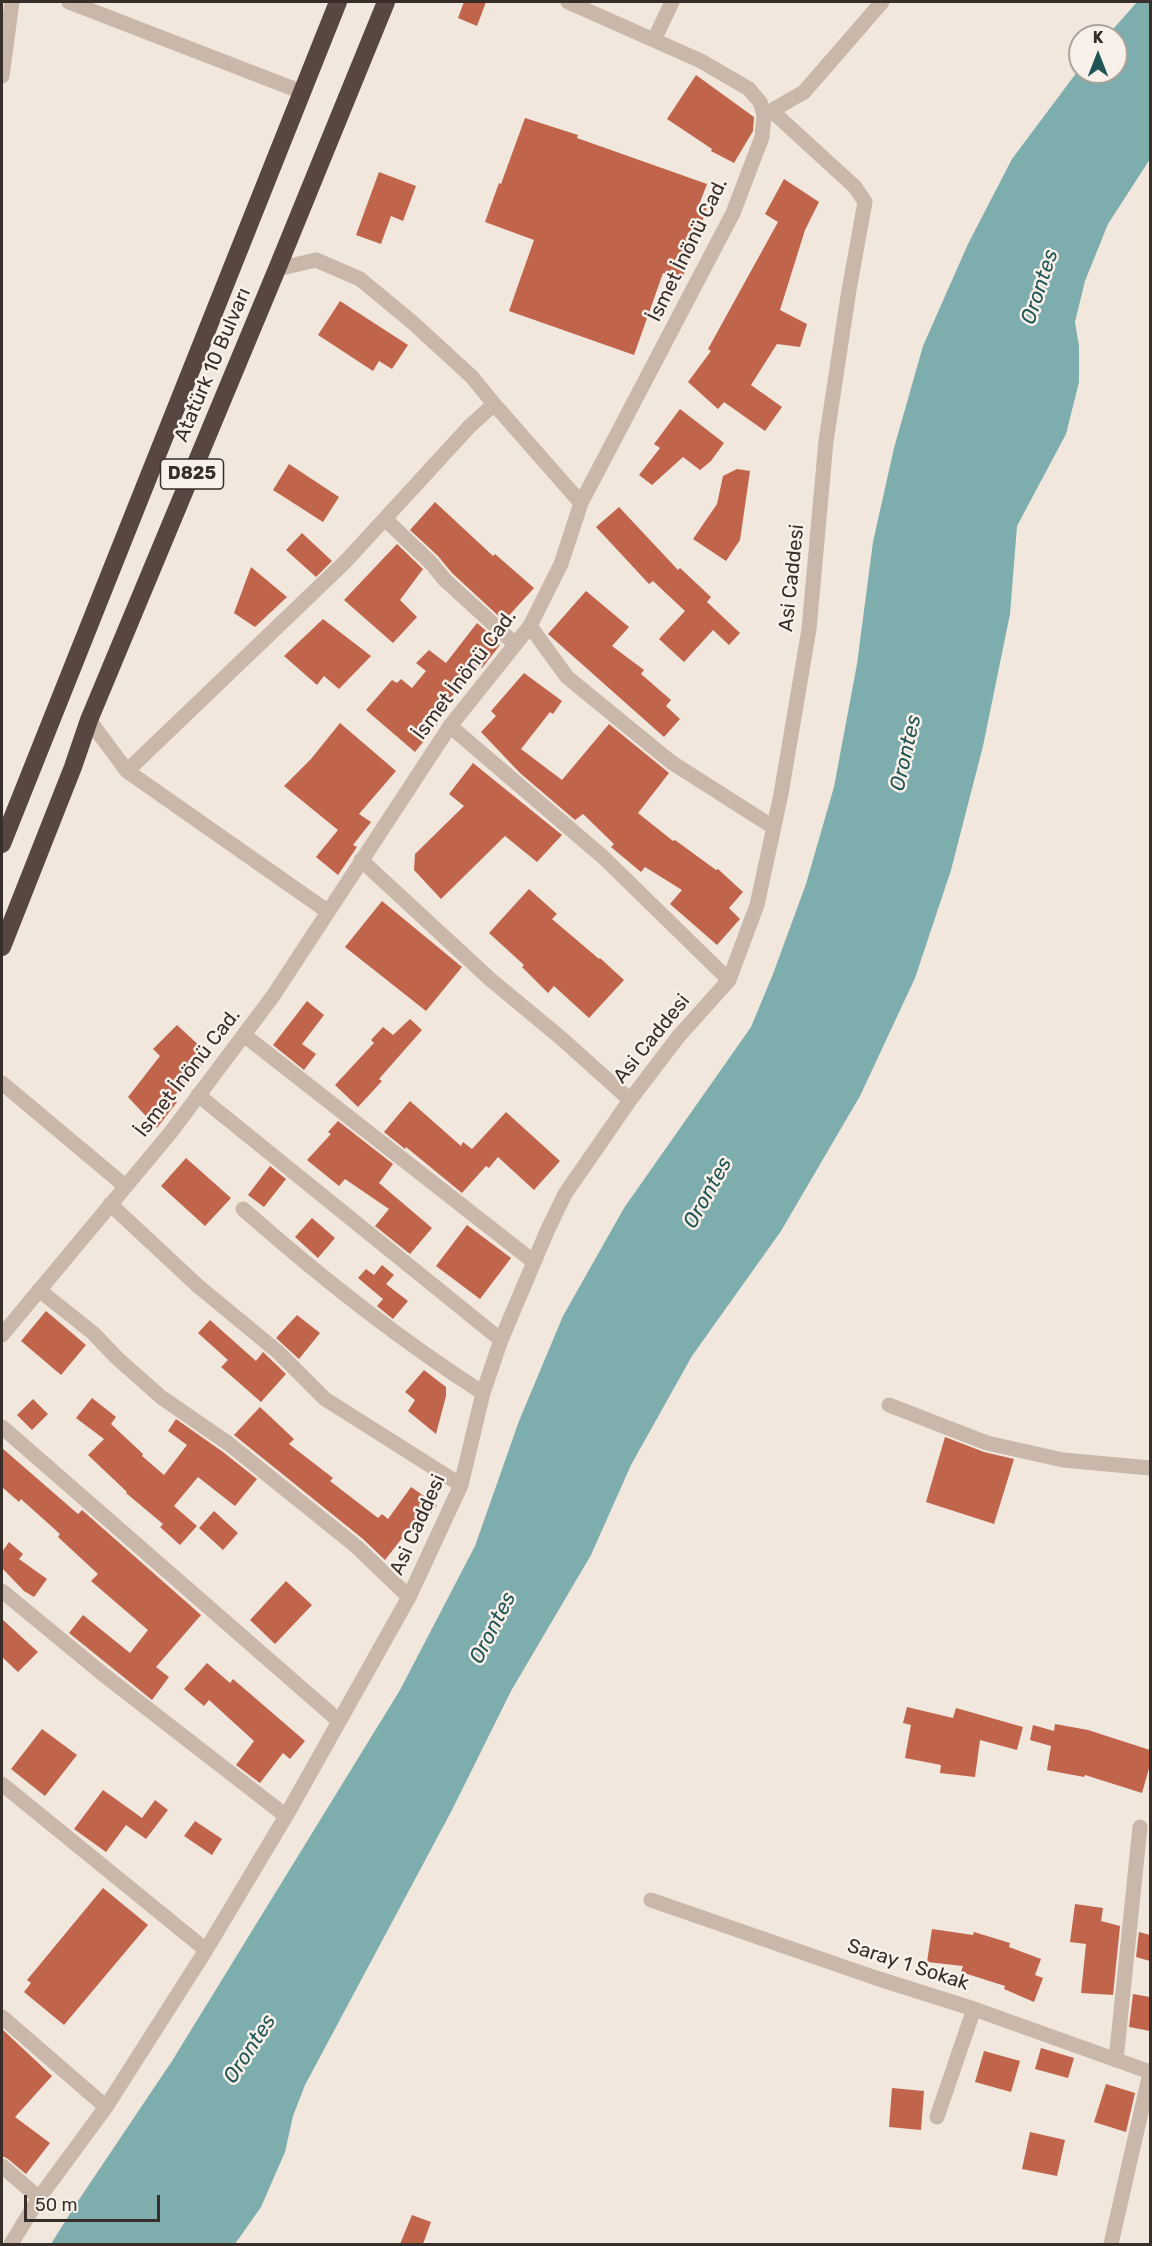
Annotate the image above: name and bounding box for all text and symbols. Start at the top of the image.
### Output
north arrow [1068,24,1128,84]
text: K [1093,28,1103,47]
street label: İsmet İnönü Cad. [643,174,733,326]
water label: Orontes [1016,246,1064,328]
street label: Atatürk 10 Bulvarı [170,284,256,446]
road number: D825 [160,459,224,489]
street label: Asi Caddesi [774,523,810,633]
street label: İsmet İnönü Cad. [408,605,522,745]
water label: Orontes [885,713,927,793]
street label: Asi Caddesi [609,990,695,1088]
street label: İsmet İnönü Cad. [130,1004,246,1142]
water label: Orontes [678,1153,738,1233]
street label: Asi Caddesi [385,1471,451,1579]
water label: Orontes [464,1588,522,1668]
street label: Saray 1 Sokak [844,1934,972,1996]
water label: Orontes [218,2010,282,2088]
scale bar [27,2183,164,2221]
text: 50 m [35,2194,78,2216]

